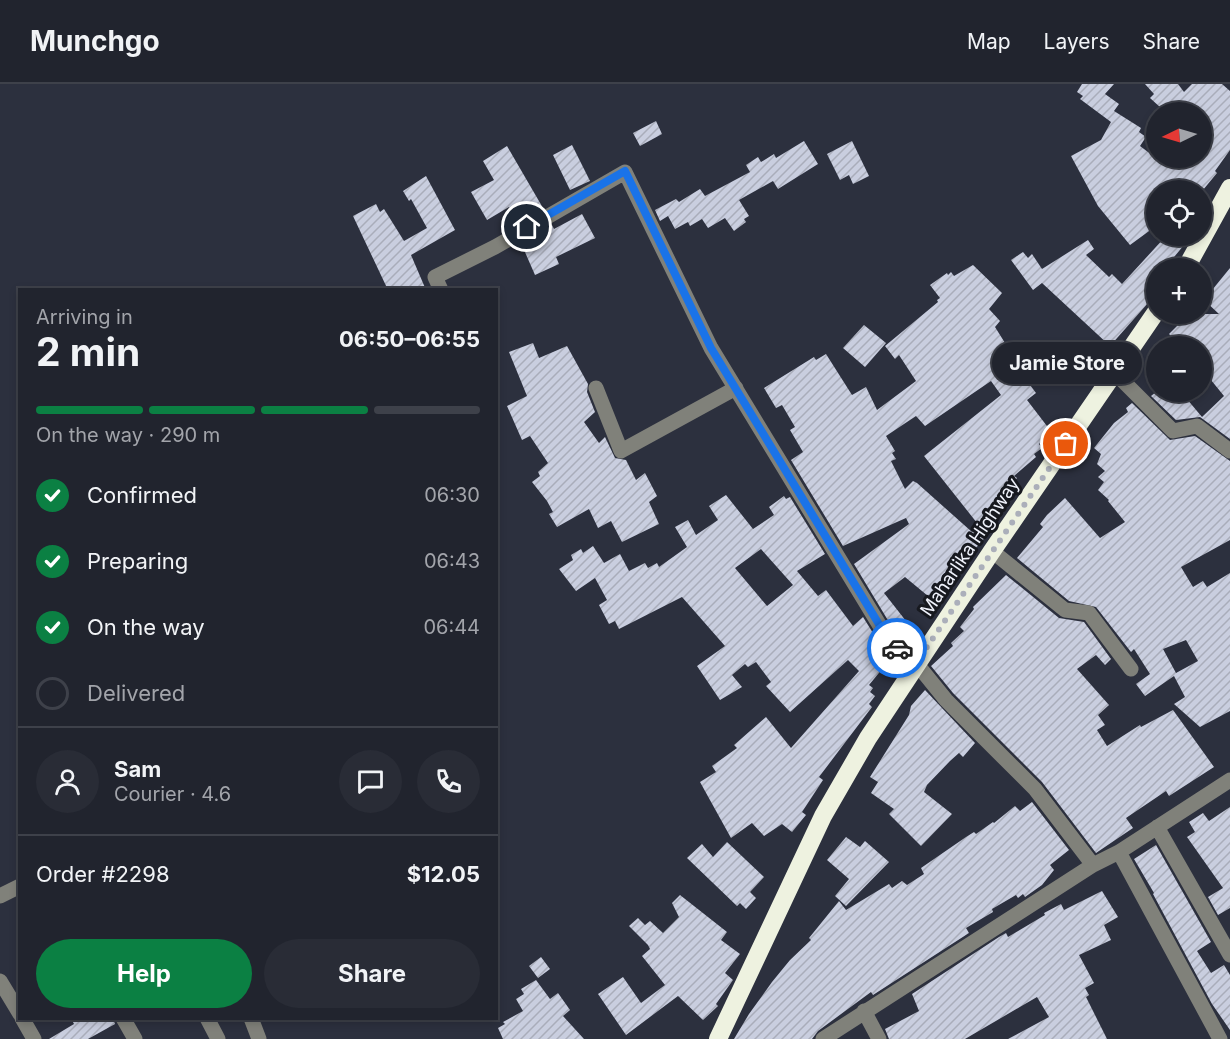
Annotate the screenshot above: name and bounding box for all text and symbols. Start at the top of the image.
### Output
text: Munchgo [30,24,160,58]
text: Map [967,29,1011,54]
text: Layers [1044,29,1110,54]
text: Share [1143,29,1200,54]
north arrow [1146,102,1212,168]
map controls [1146,102,1212,402]
button: locate [1146,180,1212,246]
pin [501,201,552,252]
icon: home [510,210,543,243]
button: + [1146,258,1212,324]
text: Arriving in [36,305,133,329]
text: 06:50–06:55 [339,326,480,352]
text: 2 min [36,328,140,375]
button: − [1146,336,1212,402]
callout: Jamie Store [991,342,1141,384]
text: Jamie Store [1009,351,1125,375]
pin [1040,418,1091,469]
text: On the way · 290 m [36,423,220,447]
icon: bag [1049,427,1082,460]
street label: Maharlika Highway [916,474,1024,620]
icon: check [36,479,69,512]
text: Confirmed [87,482,197,508]
text: 06:30 [424,483,480,507]
icon: check [36,545,69,578]
text: Preparing [87,548,188,574]
text: 06:43 [424,549,480,573]
icon: check [36,611,69,644]
text: On the way [87,614,205,640]
text: 06:44 [423,615,480,639]
courier [867,618,927,678]
icon: car [881,632,914,665]
text: Delivered [87,680,185,706]
button: person [36,750,99,813]
button: chat [339,750,402,813]
button: phone [417,750,480,813]
text: Sam [114,756,161,782]
text: Courier · 4.6 [114,782,231,806]
text: Order #2298 [36,861,170,887]
text: $12.05 [407,861,480,887]
button: Help [36,939,252,1008]
button: Share [264,939,480,1008]

